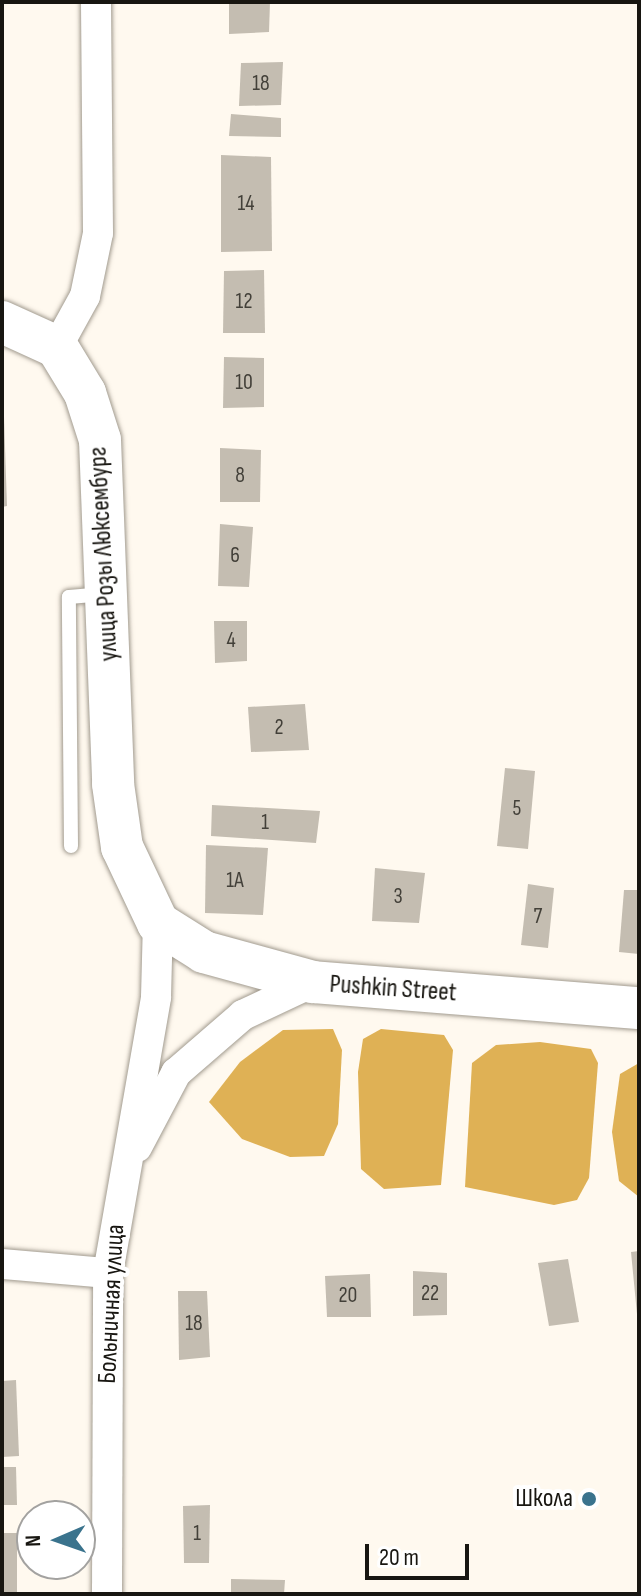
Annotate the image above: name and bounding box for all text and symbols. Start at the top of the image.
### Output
house number: 18 [252,71,270,97]
house number: 14 [238,191,254,217]
house number: 12 [235,289,253,315]
house number: 10 [235,370,253,396]
street label: улица Розы Люксембург [83,446,125,662]
house number: 8 [235,463,245,489]
house number: 6 [230,543,240,569]
house number: 4 [226,628,236,654]
house number: 2 [274,715,284,741]
house number: 5 [513,796,521,822]
house number: 1 [261,810,269,836]
house number: 1А [226,868,244,894]
house number: 3 [393,884,403,910]
house number: 7 [534,904,542,930]
street label: Pushkin Street [328,969,458,1009]
street label: Больничная улица [92,1224,132,1384]
house number: 22 [421,1281,439,1307]
house number: 20 [339,1283,357,1309]
house number: 18 [185,1311,203,1337]
place label: Школа [515,1483,573,1515]
marker: Школа [580,1490,598,1508]
north arrow [16,1500,96,1580]
house number: 1 [193,1521,201,1547]
scale bar [369,1528,473,1578]
text: N [20,1534,47,1547]
text: 20 m [379,1543,419,1572]

